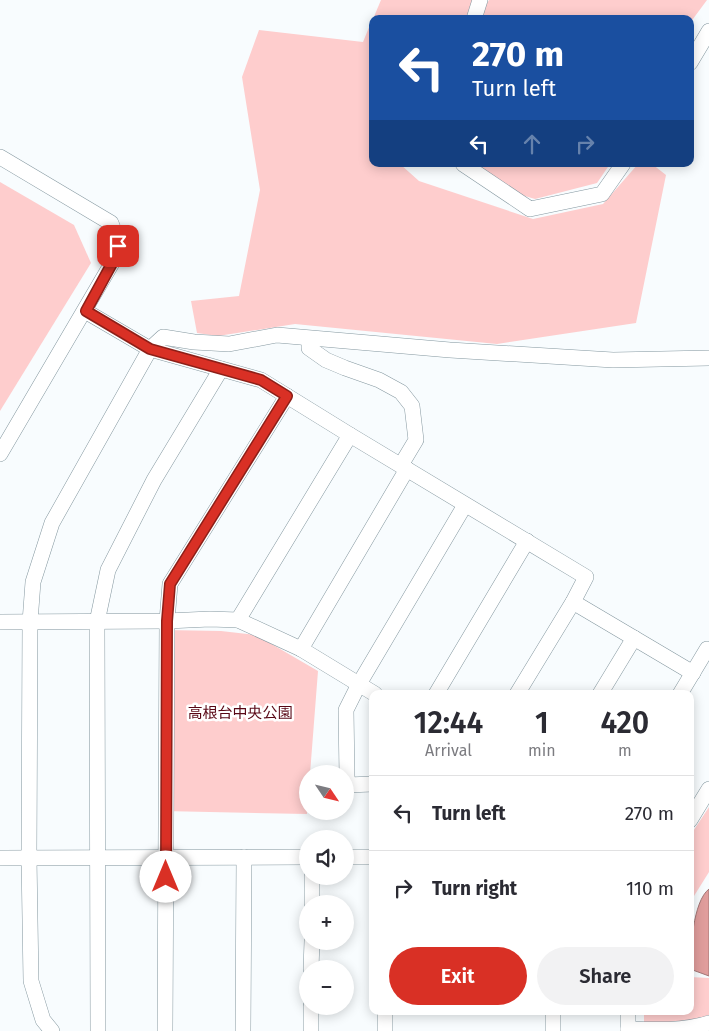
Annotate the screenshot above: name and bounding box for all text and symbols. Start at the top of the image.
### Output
text: 270 m [472,33,564,75]
icon: left [389,35,454,100]
text: Turn left [472,75,556,102]
icon: left [465,130,493,158]
icon: ahead [518,130,546,158]
icon: right [571,130,599,158]
pin [97,225,139,267]
icon: arrive [104,232,132,260]
park label: 高根台中央公園 [187,704,293,722]
text: 12:44 [414,705,483,741]
text: 1 [535,705,549,741]
text: 420 [600,705,649,741]
text: Arrival [425,741,472,760]
text: min [528,741,556,760]
text: m [618,741,632,760]
north arrow [299,765,354,820]
map controls [299,765,354,1015]
icon: left [389,799,417,827]
text: Turn left [432,802,506,825]
text: 270 m [625,802,674,825]
button: sound [299,830,354,885]
position arrow [139,850,191,902]
icon: right [389,874,417,902]
text: Turn right [432,877,517,900]
text: 110 m [626,877,674,900]
button: + [299,895,354,950]
button: Exit [389,947,527,1005]
button: Share [537,947,674,1005]
button: − [299,960,354,1015]

